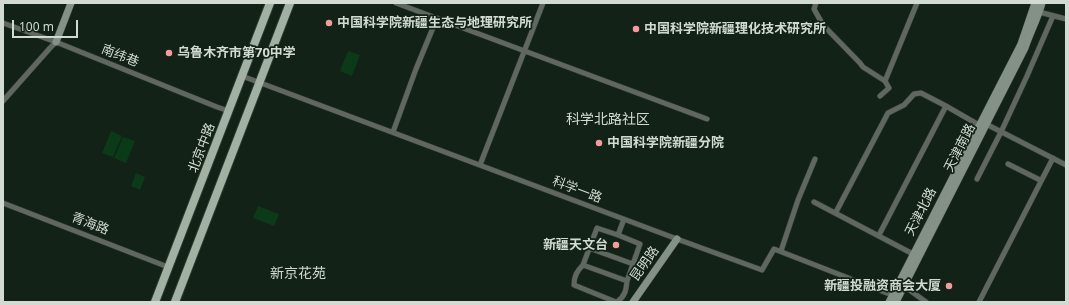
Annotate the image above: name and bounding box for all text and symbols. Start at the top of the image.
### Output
scale bar [14,12,80,38]
place label: 中国科学院新疆生态与地理研究所 [337,15,532,31]
text: 100 m [19,18,54,35]
marker: 中国科学院新疆生态与地理研究所 [324,18,334,28]
place label: 中国科学院新疆理化技术研究所 [644,21,826,37]
marker: 中国科学院新疆理化技术研究所 [631,24,641,34]
street label: 南纬巷 [99,41,141,71]
place label: 乌鲁木齐市第70中学 [177,45,296,61]
marker: 乌鲁木齐市第70中学 [164,48,174,58]
district label: 科学北路社区 [566,112,650,128]
street label: 北京中路 [185,121,219,175]
street label: 天津南路 [941,121,979,175]
place label: 中国科学院新疆分院 [607,135,724,151]
marker: 中国科学院新疆分院 [594,138,604,148]
street label: 科学一路 [550,173,604,207]
street label: 天津北路 [902,185,940,239]
street label: 青海路 [69,210,111,238]
place label: 新疆天文台 [543,237,608,253]
marker: 新疆天文台 [611,240,621,250]
street label: 昆明路 [627,244,663,284]
district label: 新京花苑 [270,266,326,282]
place label: 新疆投融资商会大厦 [824,278,941,294]
marker: 新疆投融资商会大厦 [944,281,954,291]

